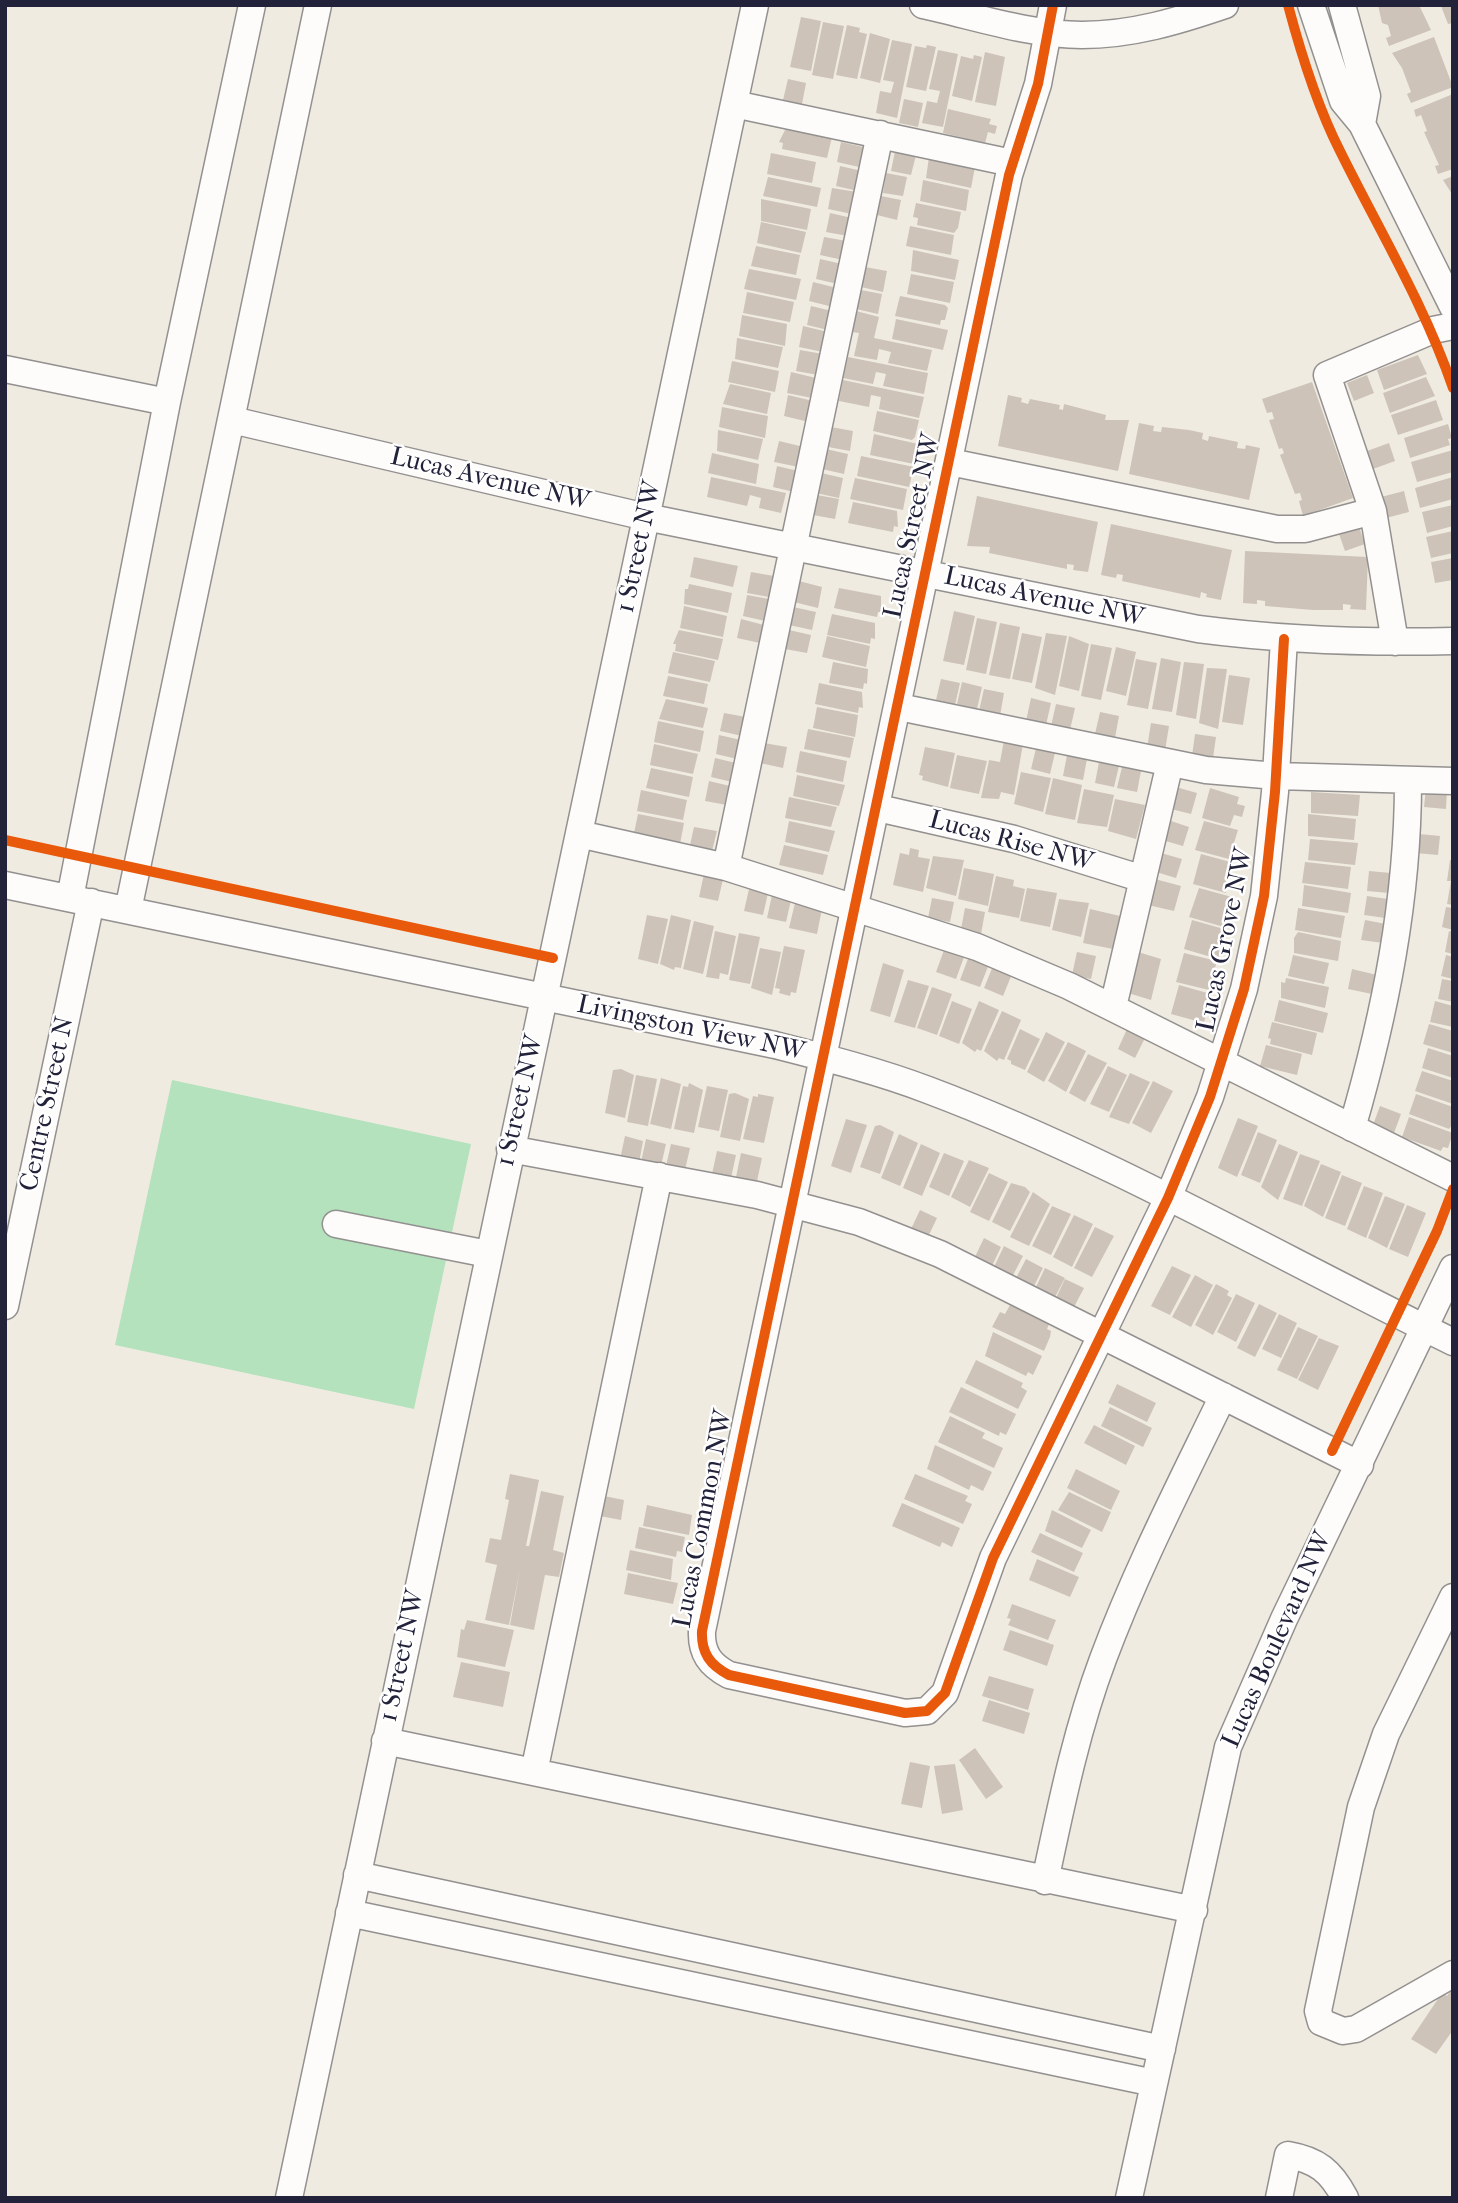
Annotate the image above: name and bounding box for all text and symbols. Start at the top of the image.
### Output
street label: Lucas Street NW [878,431,948,621]
street label: Lucas Avenue NW [387,442,593,518]
street label: 1 Street NW [611,478,669,616]
street label: Lucas Avenue NW [941,562,1147,634]
street label: Lucas Rise NW [925,805,1097,879]
street label: Lucas Grove NW [1191,845,1261,1035]
street label: Livingston View NW [574,990,808,1068]
street label: Centre Street N [14,1014,82,1194]
street label: 1 Street NW [491,1032,551,1170]
street label: Lucas Common NW [668,1407,740,1631]
street label: Lucas Boulevard NW [1216,1527,1340,1753]
street label: 1 Street NW [374,1587,432,1725]

